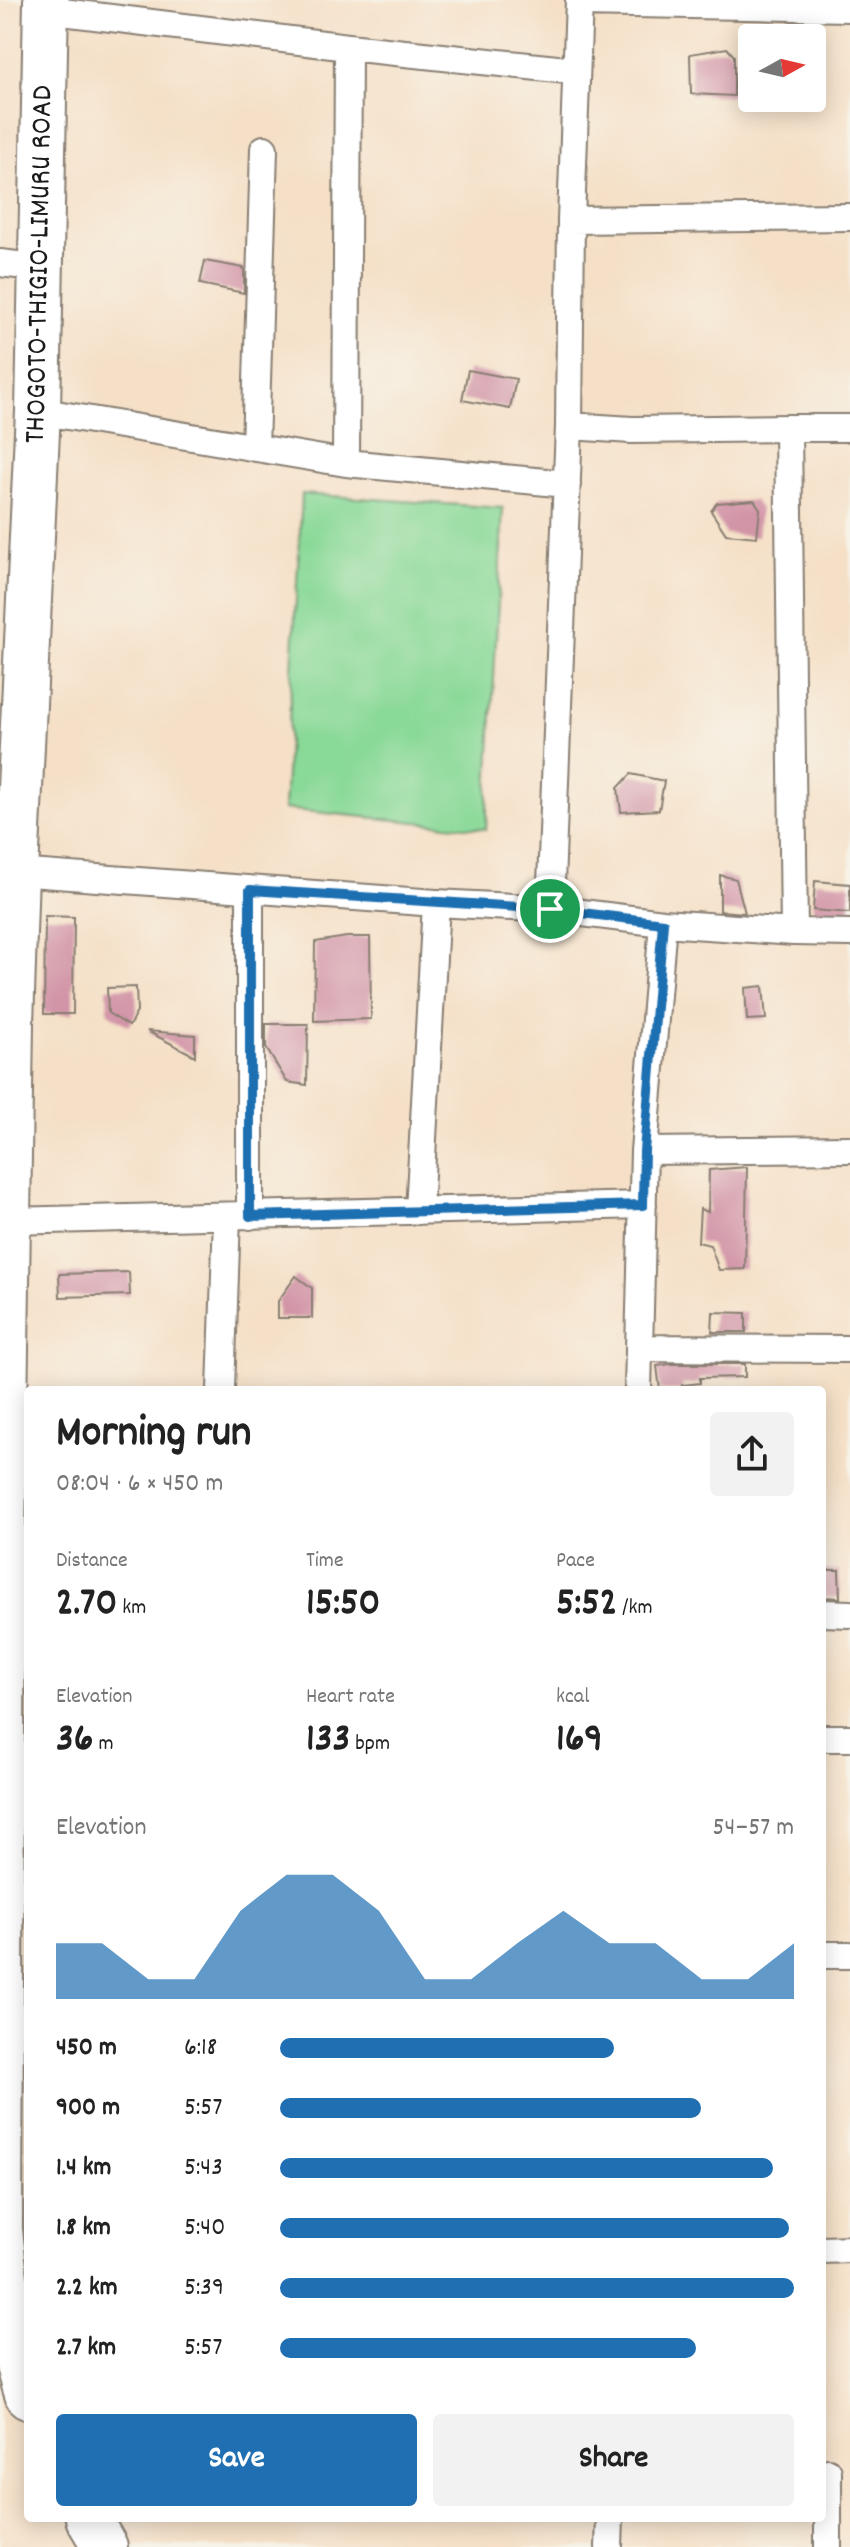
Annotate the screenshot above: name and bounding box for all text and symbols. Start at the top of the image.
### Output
north arrow [738,24,826,112]
map controls [738,24,826,112]
street label: THOGOTO-THIGIO-LIMURU ROAD [15,85,66,445]
pin [516,875,584,943]
icon: arrive [528,887,572,931]
text: Morning run [56,1404,251,1467]
button: share [710,1412,794,1496]
text: 08:04 · 6 × 450 m [56,1466,223,1503]
text: Distance [56,1546,128,1577]
text: Time [306,1546,344,1577]
text: Pace [556,1546,595,1577]
text: 2.70 [56,1577,117,1634]
text: 15:50 [306,1577,380,1634]
text: 5:52 [556,1577,617,1634]
text: km [117,1593,146,1624]
text: /km [617,1593,653,1624]
text: Elevation [56,1682,133,1713]
text: Heart rate [306,1682,395,1713]
text: kcal [556,1682,589,1713]
text: 36 [56,1713,93,1770]
text: 133 [306,1713,350,1770]
text: 169 [556,1713,603,1770]
text: m [93,1729,114,1760]
text: bpm [350,1729,390,1760]
text: Elevation [56,1810,146,1847]
text: 54–57 m [712,1810,794,1847]
text: 450 m [56,2030,117,2067]
text: 6:18 [184,2030,217,2067]
text: 900 m [56,2090,120,2127]
text: 5:57 [184,2090,222,2127]
text: 1.4 km [56,2150,111,2187]
text: 5:43 [184,2150,223,2187]
text: 1.8 km [56,2210,111,2247]
text: 5:40 [184,2210,225,2247]
text: 2.2 km [56,2270,118,2307]
text: 5:39 [184,2270,224,2307]
text: 2.7 km [56,2330,116,2367]
text: 5:57 [184,2330,222,2367]
button: Save [56,2414,417,2506]
button: Share [433,2414,794,2506]

